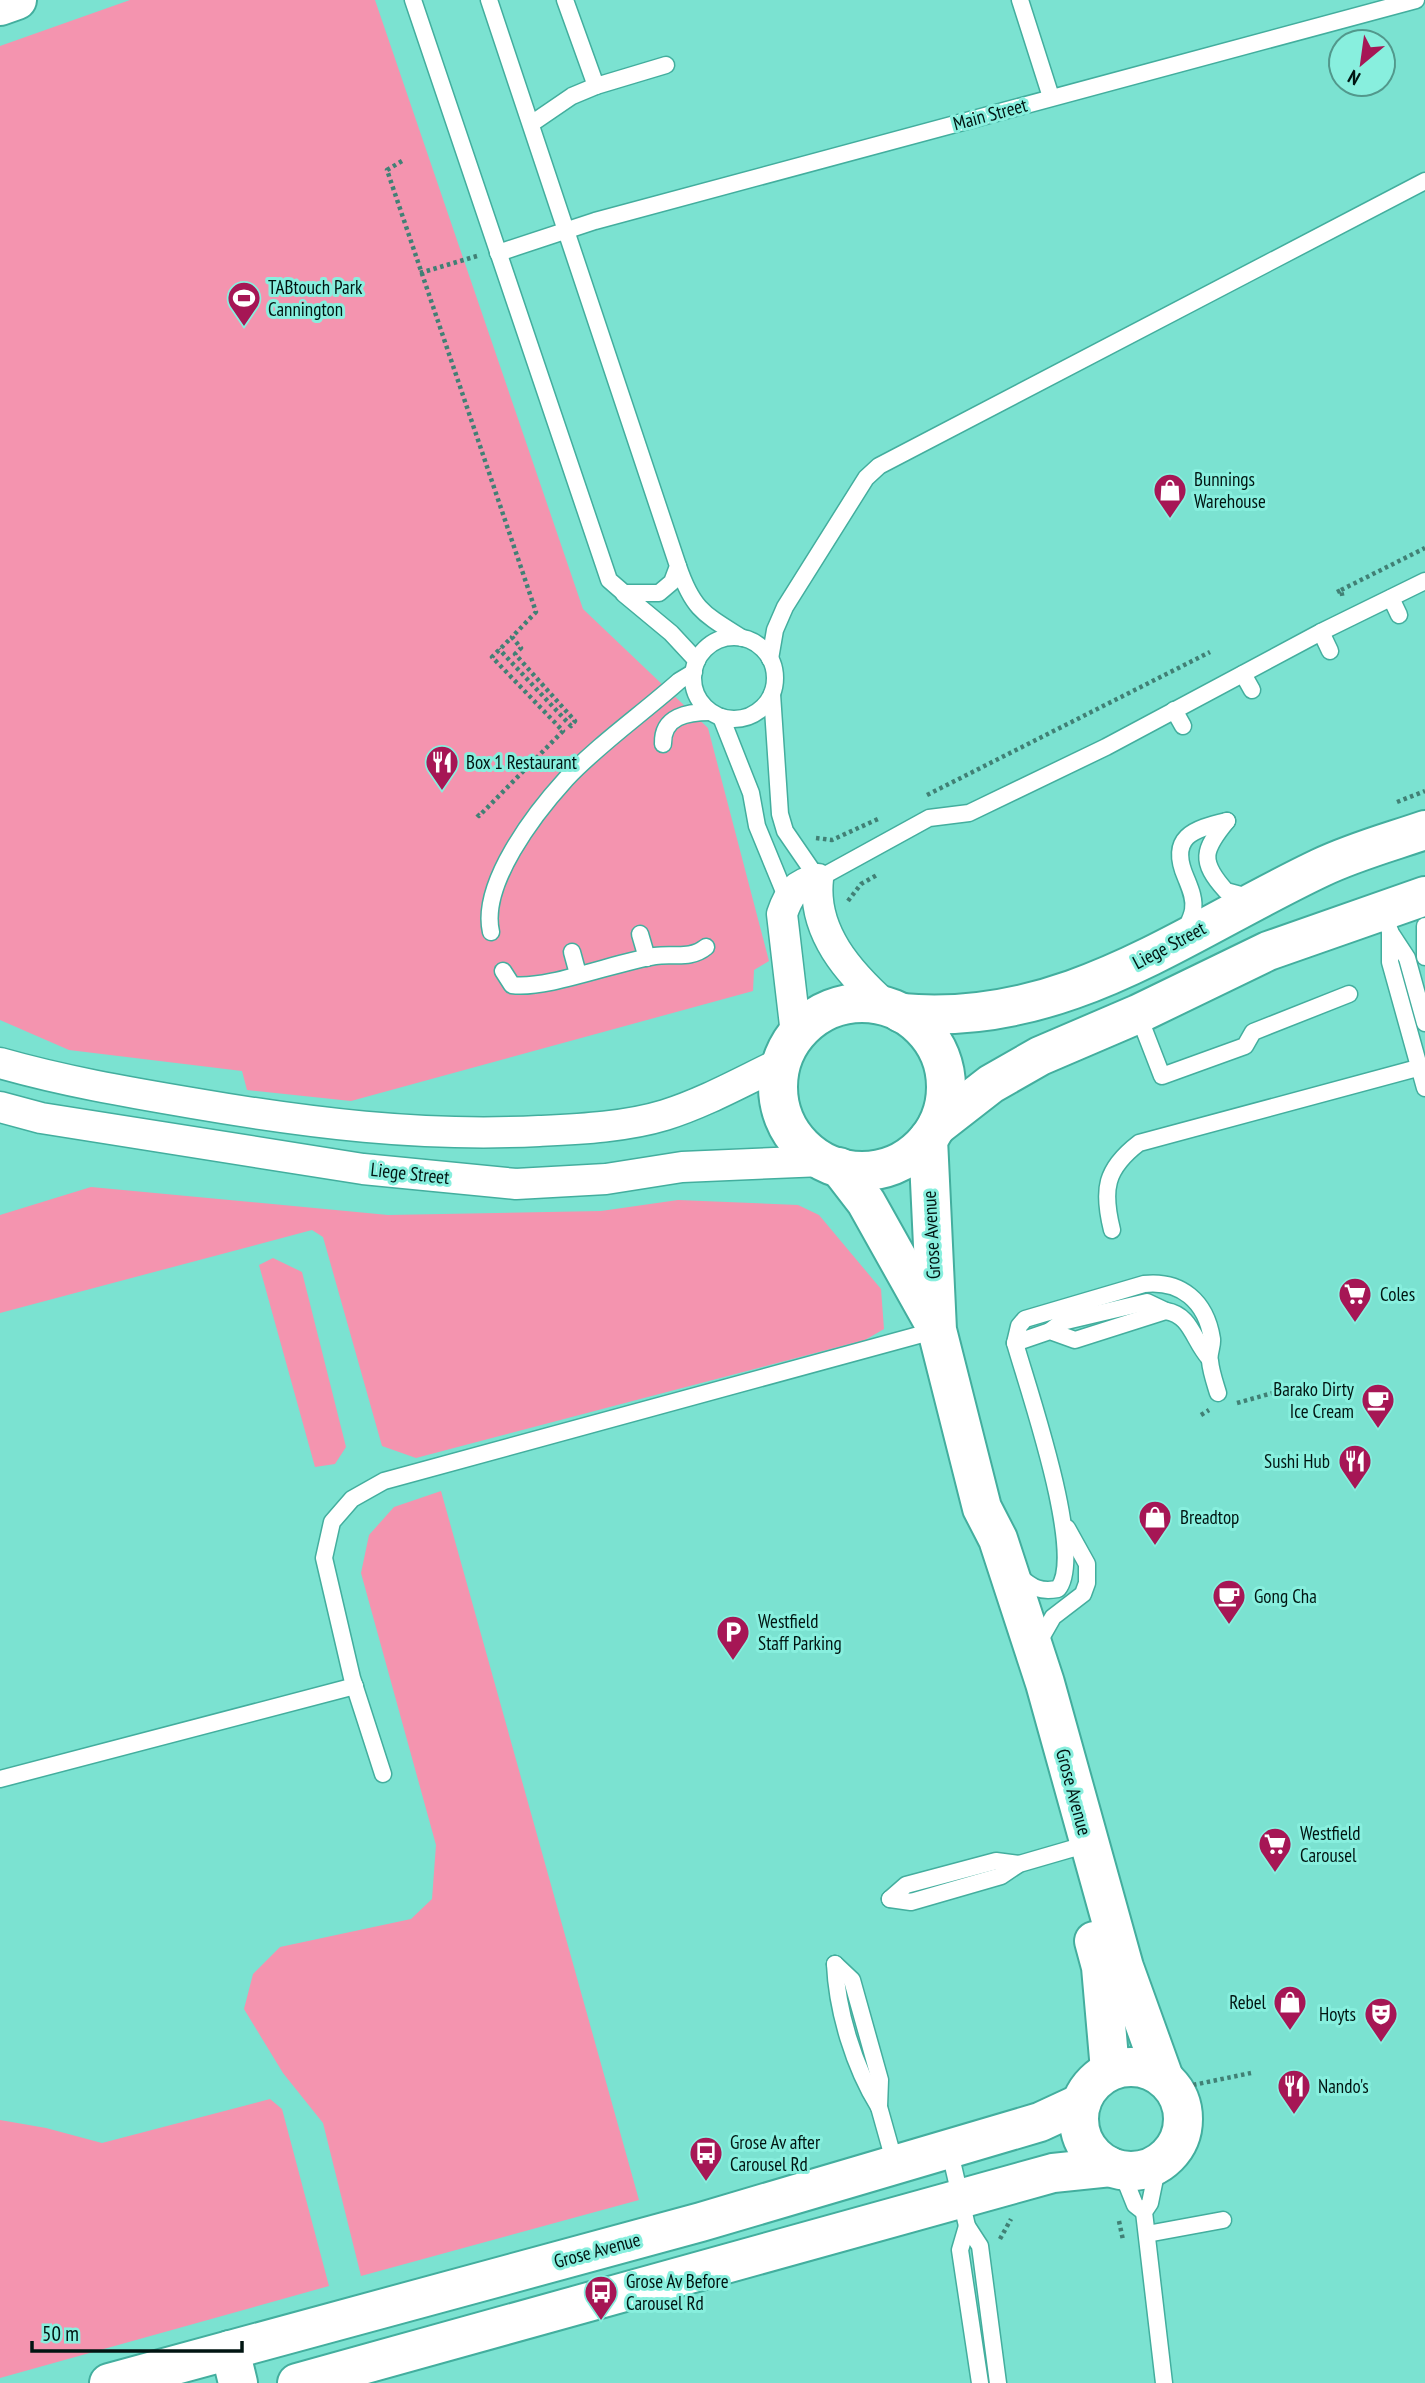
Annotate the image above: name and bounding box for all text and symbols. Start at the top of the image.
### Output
north arrow [1327,28,1397,98]
text: N [1343,65,1364,91]
street label: Main Street [950,92,1030,135]
place label: TABtouch Park Cannington [268,275,363,321]
sports icon: TABtouch Park Cannington [225,279,263,328]
place label: Bunnings Warehouse [1194,467,1266,513]
shop icon: Bunnings Warehouse [1151,471,1189,520]
restaurant icon: Box 1 Restaurant [423,743,461,792]
place label: Box 1 Restaurant [466,750,578,774]
street label: Liege Street [1128,915,1210,974]
street label: Liege Street [369,1157,451,1189]
street label: Grose Avenue [917,1190,945,1280]
supermarket icon: Coles [1336,1275,1374,1324]
place label: Coles [1380,1282,1415,1306]
place label: Barako Dirty Ice Cream [1273,1377,1355,1423]
cafe icon: Barako Dirty Ice Cream [1359,1381,1397,1430]
restaurant icon: Sushi Hub [1336,1442,1374,1491]
place label: Sushi Hub [1264,1449,1330,1473]
shop icon: Breadtop [1136,1498,1174,1547]
place label: Breadtop [1180,1505,1239,1529]
cafe icon: Gong Cha [1210,1577,1248,1626]
place label: Gong Cha [1254,1584,1317,1608]
place label: Westfield Staff Parking [758,1609,842,1655]
parking icon: Westfield Staff Parking [714,1613,752,1662]
street label: Grose Avenue [1051,1746,1097,1838]
place label: Westfield Carousel [1300,1821,1360,1867]
supermarket icon: Westfield Carousel [1256,1825,1294,1874]
shop icon: Rebel [1271,1983,1309,2032]
place label: Rebel [1229,1990,1267,2014]
theatre icon: Hoyts [1362,1995,1400,2044]
place label: Hoyts [1319,2002,1356,2026]
restaurant icon: Nando's [1275,2067,1313,2116]
place label: Nando's [1318,2074,1369,2098]
place label: Grose Av after Carousel Rd [730,2130,821,2176]
bus stop icon: Grose Av after Carousel Rd [687,2134,725,2183]
street label: Grose Avenue [551,2227,643,2273]
place label: Grose Av Before Carousel Rd [626,2269,729,2315]
bus stop icon: Grose Av Before Carousel Rd [582,2273,620,2322]
scale bar [32,2310,242,2354]
text: 50 m [42,2320,79,2347]

